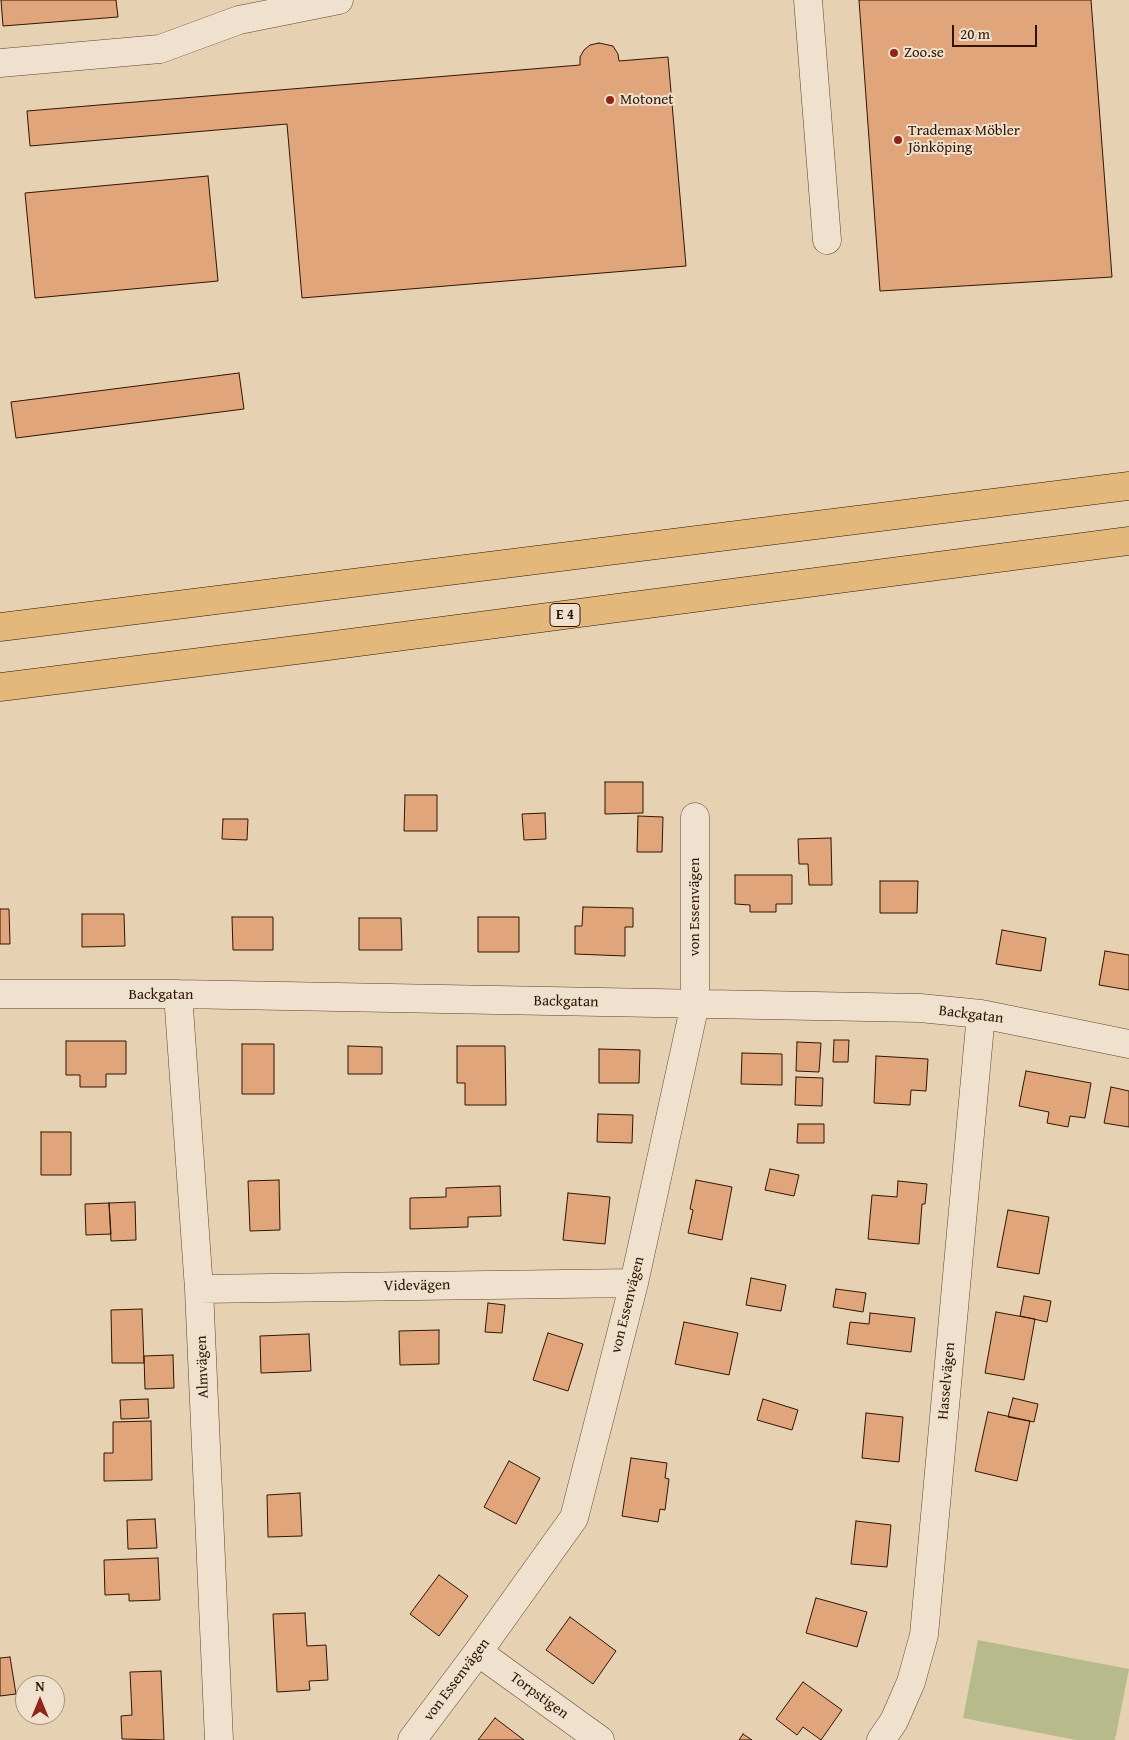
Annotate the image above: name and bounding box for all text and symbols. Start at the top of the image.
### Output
scale bar [954,15,1039,47]
text: 20 m [960,23,990,44]
place label: Zoo.se [904,44,944,62]
marker: Zoo.se [888,47,900,59]
place label: Motonet [620,91,674,109]
marker: Motonet [604,94,616,106]
place label: Trademax Möbler Jönköping [908,122,1020,157]
marker: Trademax Möbler Jönköping [892,134,904,146]
road number: E 4 [550,604,580,626]
street label: von Essenvägen [686,858,704,956]
street label: Backgatan [129,986,193,1004]
street label: Backgatan [533,992,599,1012]
street label: Backgatan [938,1002,1004,1028]
street label: von Essenvägen [607,1255,649,1355]
street label: Videvägen [384,1276,450,1296]
street label: Almvägen [193,1335,213,1399]
street label: Hasselvägen [935,1342,959,1420]
street label: von Essenvägen [420,1635,494,1725]
street label: Torpstigen [506,1669,572,1723]
north arrow [15,1675,65,1725]
text: N [35,1676,45,1696]

